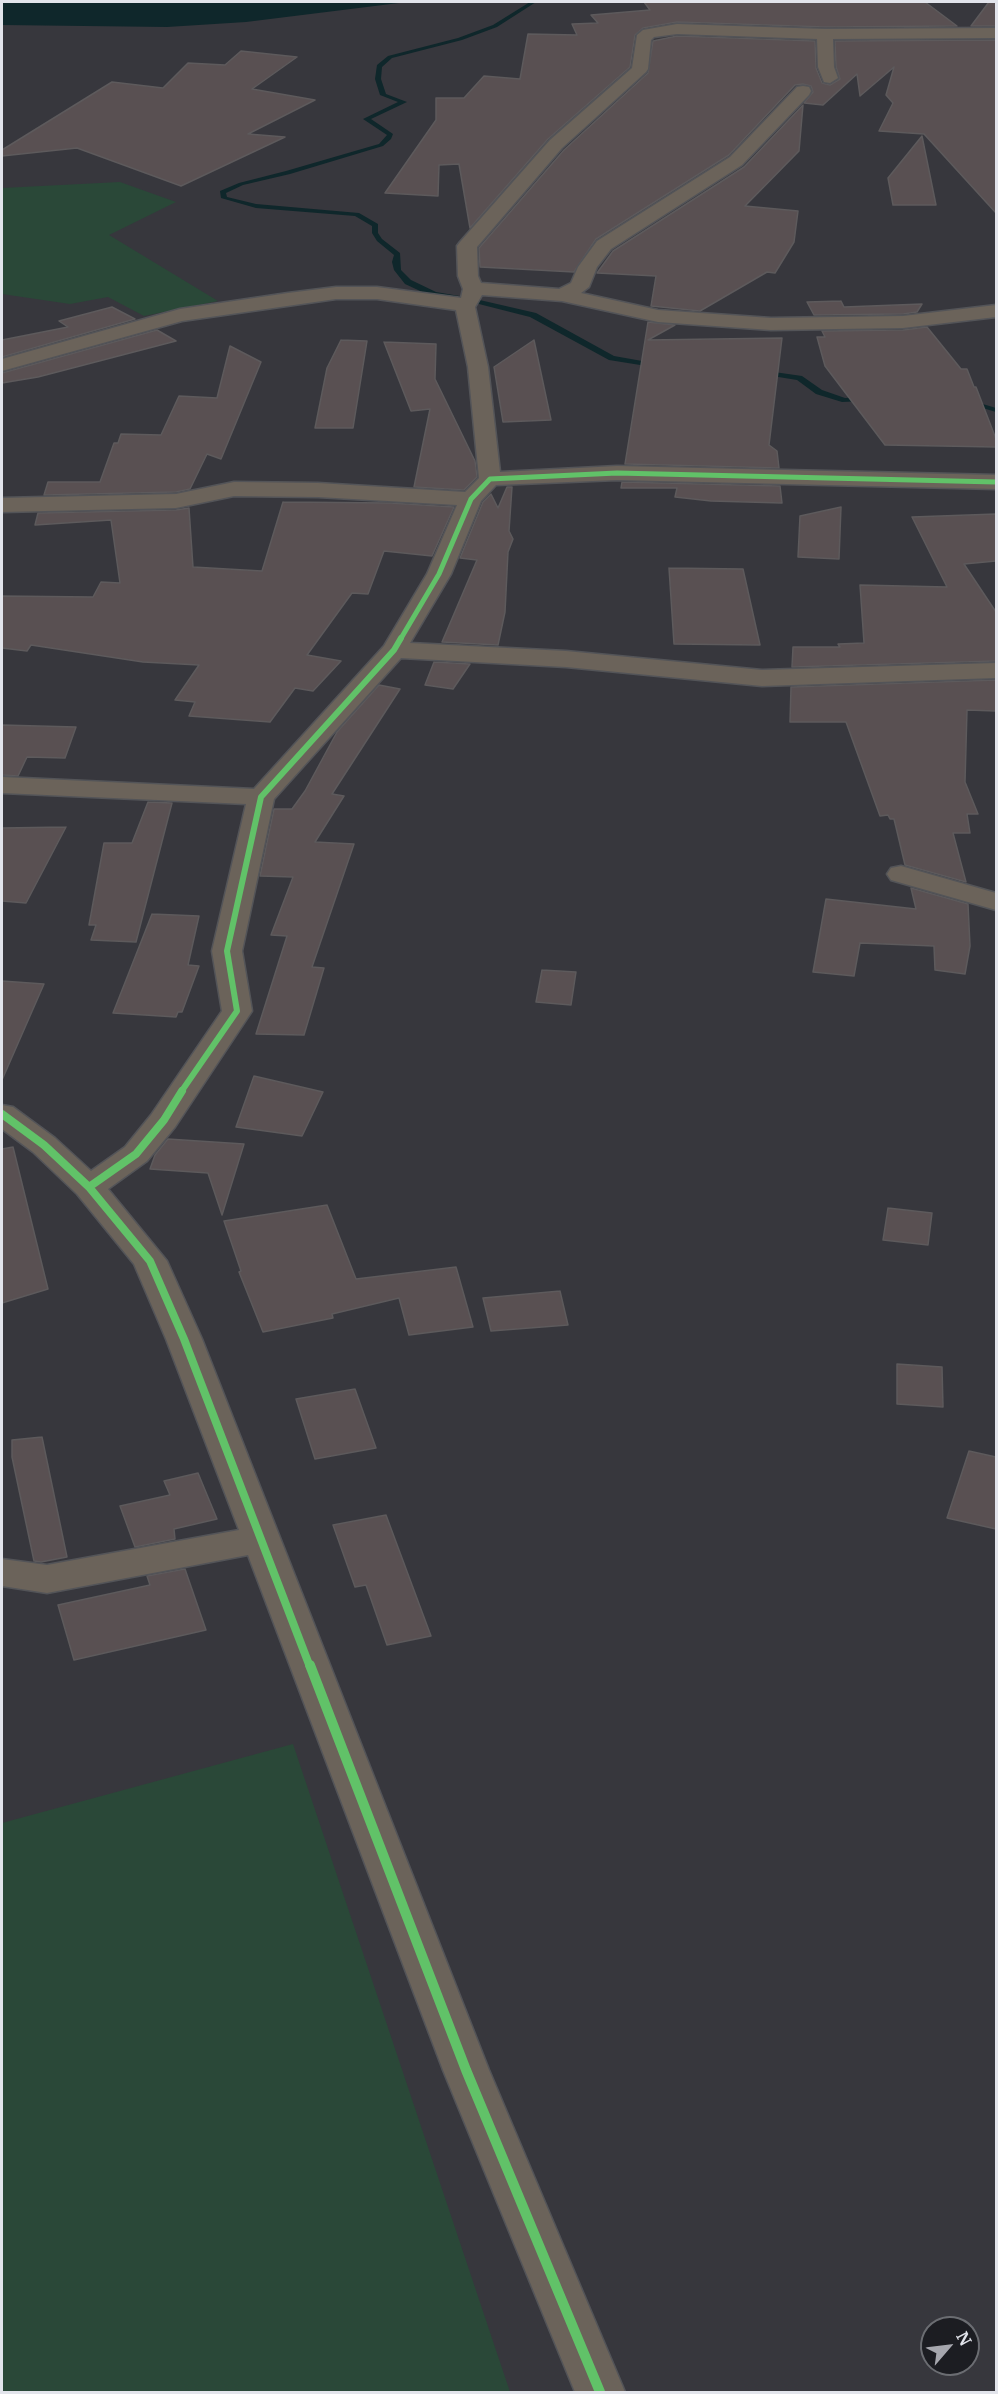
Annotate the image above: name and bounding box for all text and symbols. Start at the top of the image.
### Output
north arrow [920,2316,980,2376]
text: N [952,2328,976,2349]

